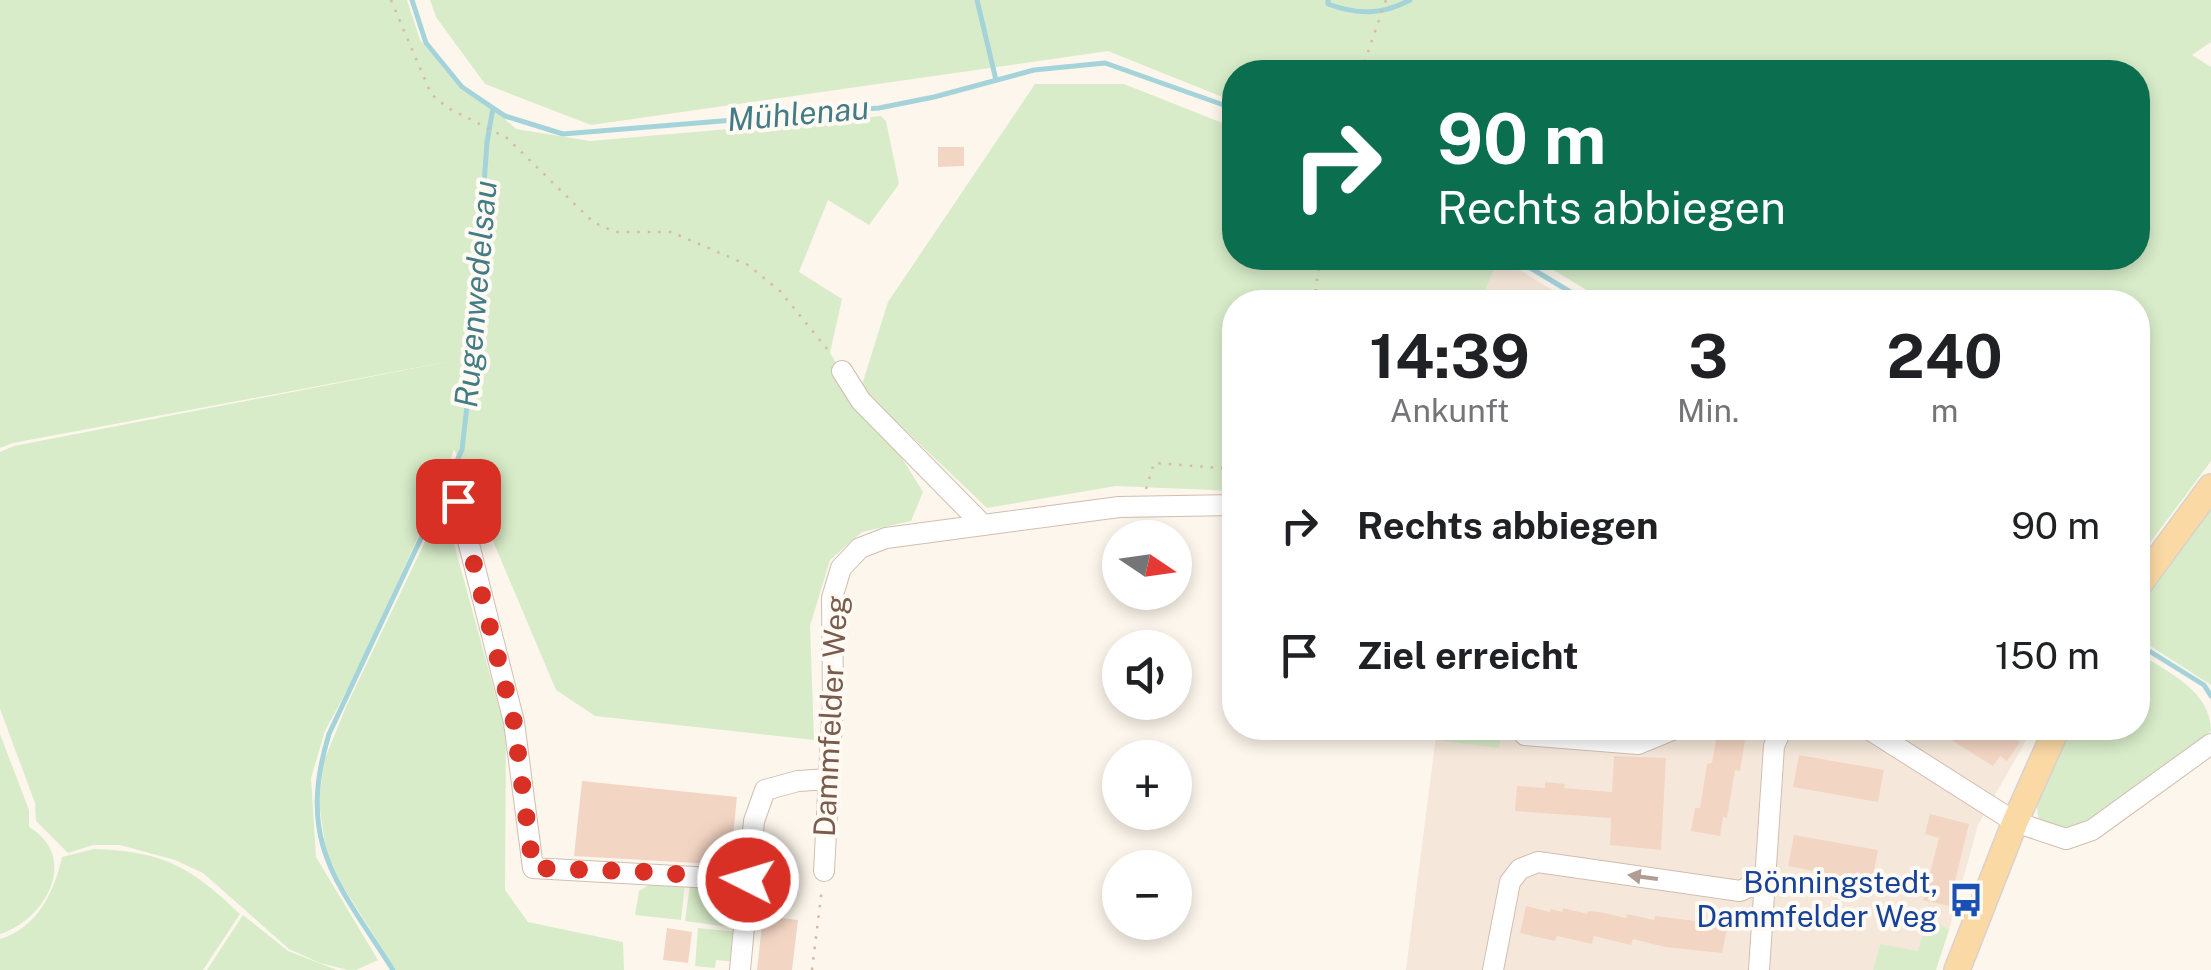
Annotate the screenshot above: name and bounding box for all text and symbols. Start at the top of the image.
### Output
water label: Mühlenau [725,89,871,138]
text: 90 m [1437,97,1607,180]
icon: right [1272,100,1402,230]
water label: Rugenwedelsau [447,179,504,409]
text: Rechts abbiegen [1437,181,1786,234]
text: 14:39 [1369,321,1530,392]
text: 3 [1688,321,1728,392]
text: 240 [1887,321,2003,392]
text: Ankunft [1390,392,1509,429]
text: Min. [1677,392,1739,429]
text: m [1931,392,1958,429]
pin [416,459,501,544]
icon: arrive [431,474,486,529]
icon: right [1272,498,1327,553]
text: Rechts abbiegen [1357,503,1659,548]
text: 90 m [2011,503,2100,548]
north arrow [1102,520,1192,610]
map controls [1102,520,1192,940]
street label: Dammfelder Weg [806,594,854,838]
icon: arrive [1272,628,1327,683]
button: sound [1102,630,1192,720]
text: Ziel erreicht [1357,633,1579,678]
text: 150 m [1995,633,2100,678]
button: + [1102,740,1192,830]
position arrow [696,828,800,932]
button: − [1102,850,1192,940]
place label: Bönningstedt, Dammfelder Weg [1696,864,1938,934]
one-way arrow [1626,868,1658,884]
bus stop icon: Bönningstedt, Dammfelder Weg [1947,881,1985,919]

